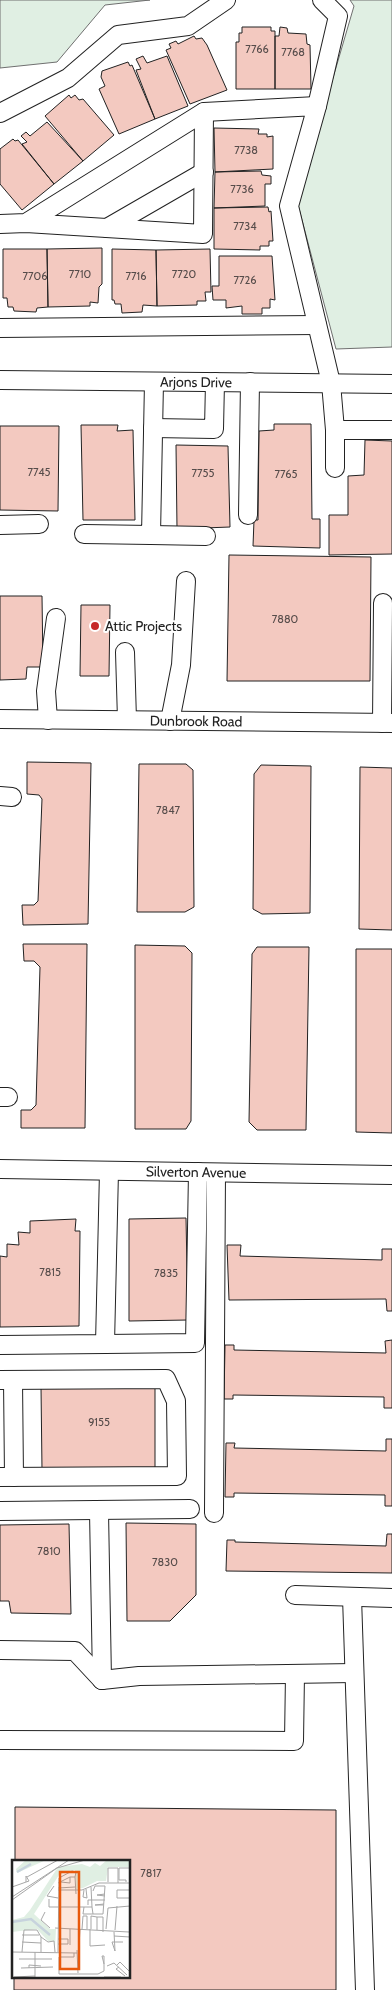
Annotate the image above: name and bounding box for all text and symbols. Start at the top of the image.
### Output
house number: 7766 [245,42,269,56]
house number: 7768 [281,45,305,59]
house number: 7738 [234,143,258,157]
house number: 7736 [230,182,254,196]
house number: 7734 [233,219,257,233]
house number: 7710 [69,267,91,281]
house number: 7720 [172,267,197,281]
house number: 7706 [23,269,47,283]
house number: 7716 [126,269,146,283]
house number: 7726 [233,273,257,287]
street label: Arjons Drive [160,373,232,391]
house number: 7745 [28,465,51,479]
house number: 7755 [192,466,215,480]
house number: 7765 [274,467,298,481]
house number: 7880 [272,612,299,626]
place label: Attic Projects [105,617,182,635]
marker: Attic Projects [89,620,101,632]
street label: Dunbrook Road [150,712,242,730]
house number: 7847 [156,803,181,817]
street label: Silverton Avenue [146,1162,246,1182]
house number: 7815 [39,1265,61,1279]
house number: 7835 [154,1266,178,1280]
house number: 9155 [88,1415,110,1429]
house number: 7810 [37,1544,61,1558]
house number: 7830 [152,1555,178,1569]
inset map [12,1860,130,1978]
house number: 7817 [140,1866,162,1880]

